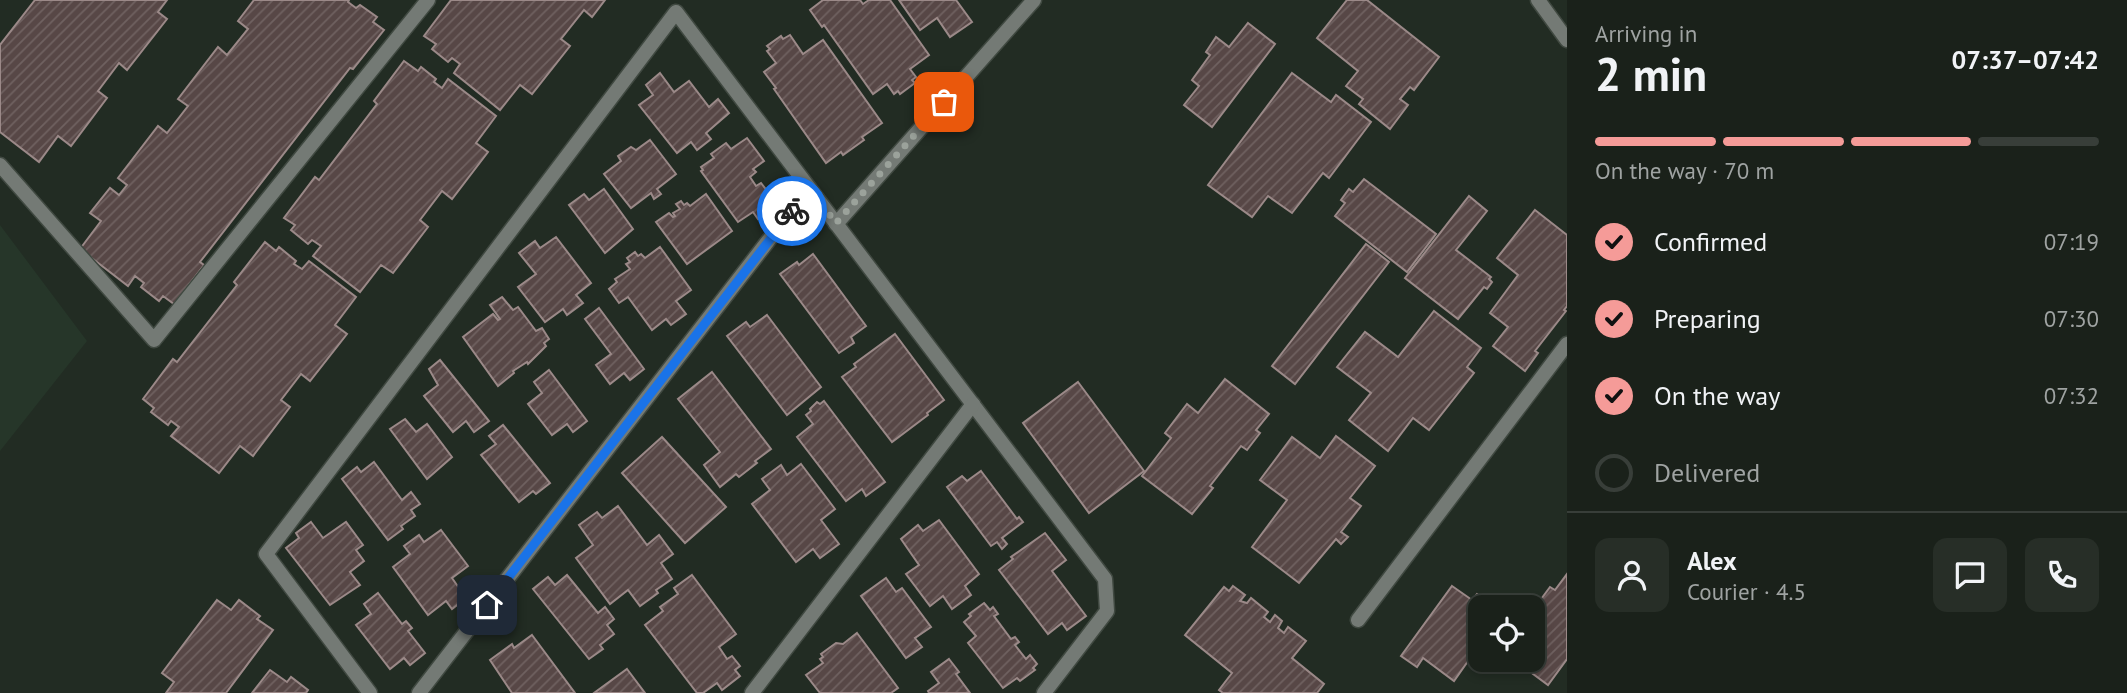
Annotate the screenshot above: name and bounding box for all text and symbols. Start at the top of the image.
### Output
text: Arriving in [1595,19,1697,48]
text: 07:37–07:42 [1952,43,2099,76]
text: 2 min [1595,44,1707,104]
pin [914,72,974,132]
icon: bag [925,83,963,121]
text: On the way · 70 m [1595,156,1774,185]
courier [757,176,827,246]
icon: bike [773,192,811,230]
icon: check [1595,223,1633,261]
text: Confirmed [1654,225,1767,258]
text: 07:19 [2044,227,2099,256]
icon: check [1595,300,1633,338]
text: Preparing [1654,302,1761,335]
text: 07:30 [2044,304,2099,333]
icon: check [1595,377,1633,415]
text: On the way [1654,379,1780,412]
text: 07:32 [2044,381,2099,410]
text: Delivered [1654,456,1760,489]
button: person [1595,538,1669,612]
button: chat [1933,538,2007,612]
button: phone [2025,538,2099,612]
text: Alex [1687,544,1737,577]
pin [457,575,517,635]
text: Courier · 4.5 [1687,577,1806,606]
icon: home [468,586,506,624]
map controls [1468,595,1545,672]
button: locate [1468,595,1545,672]

